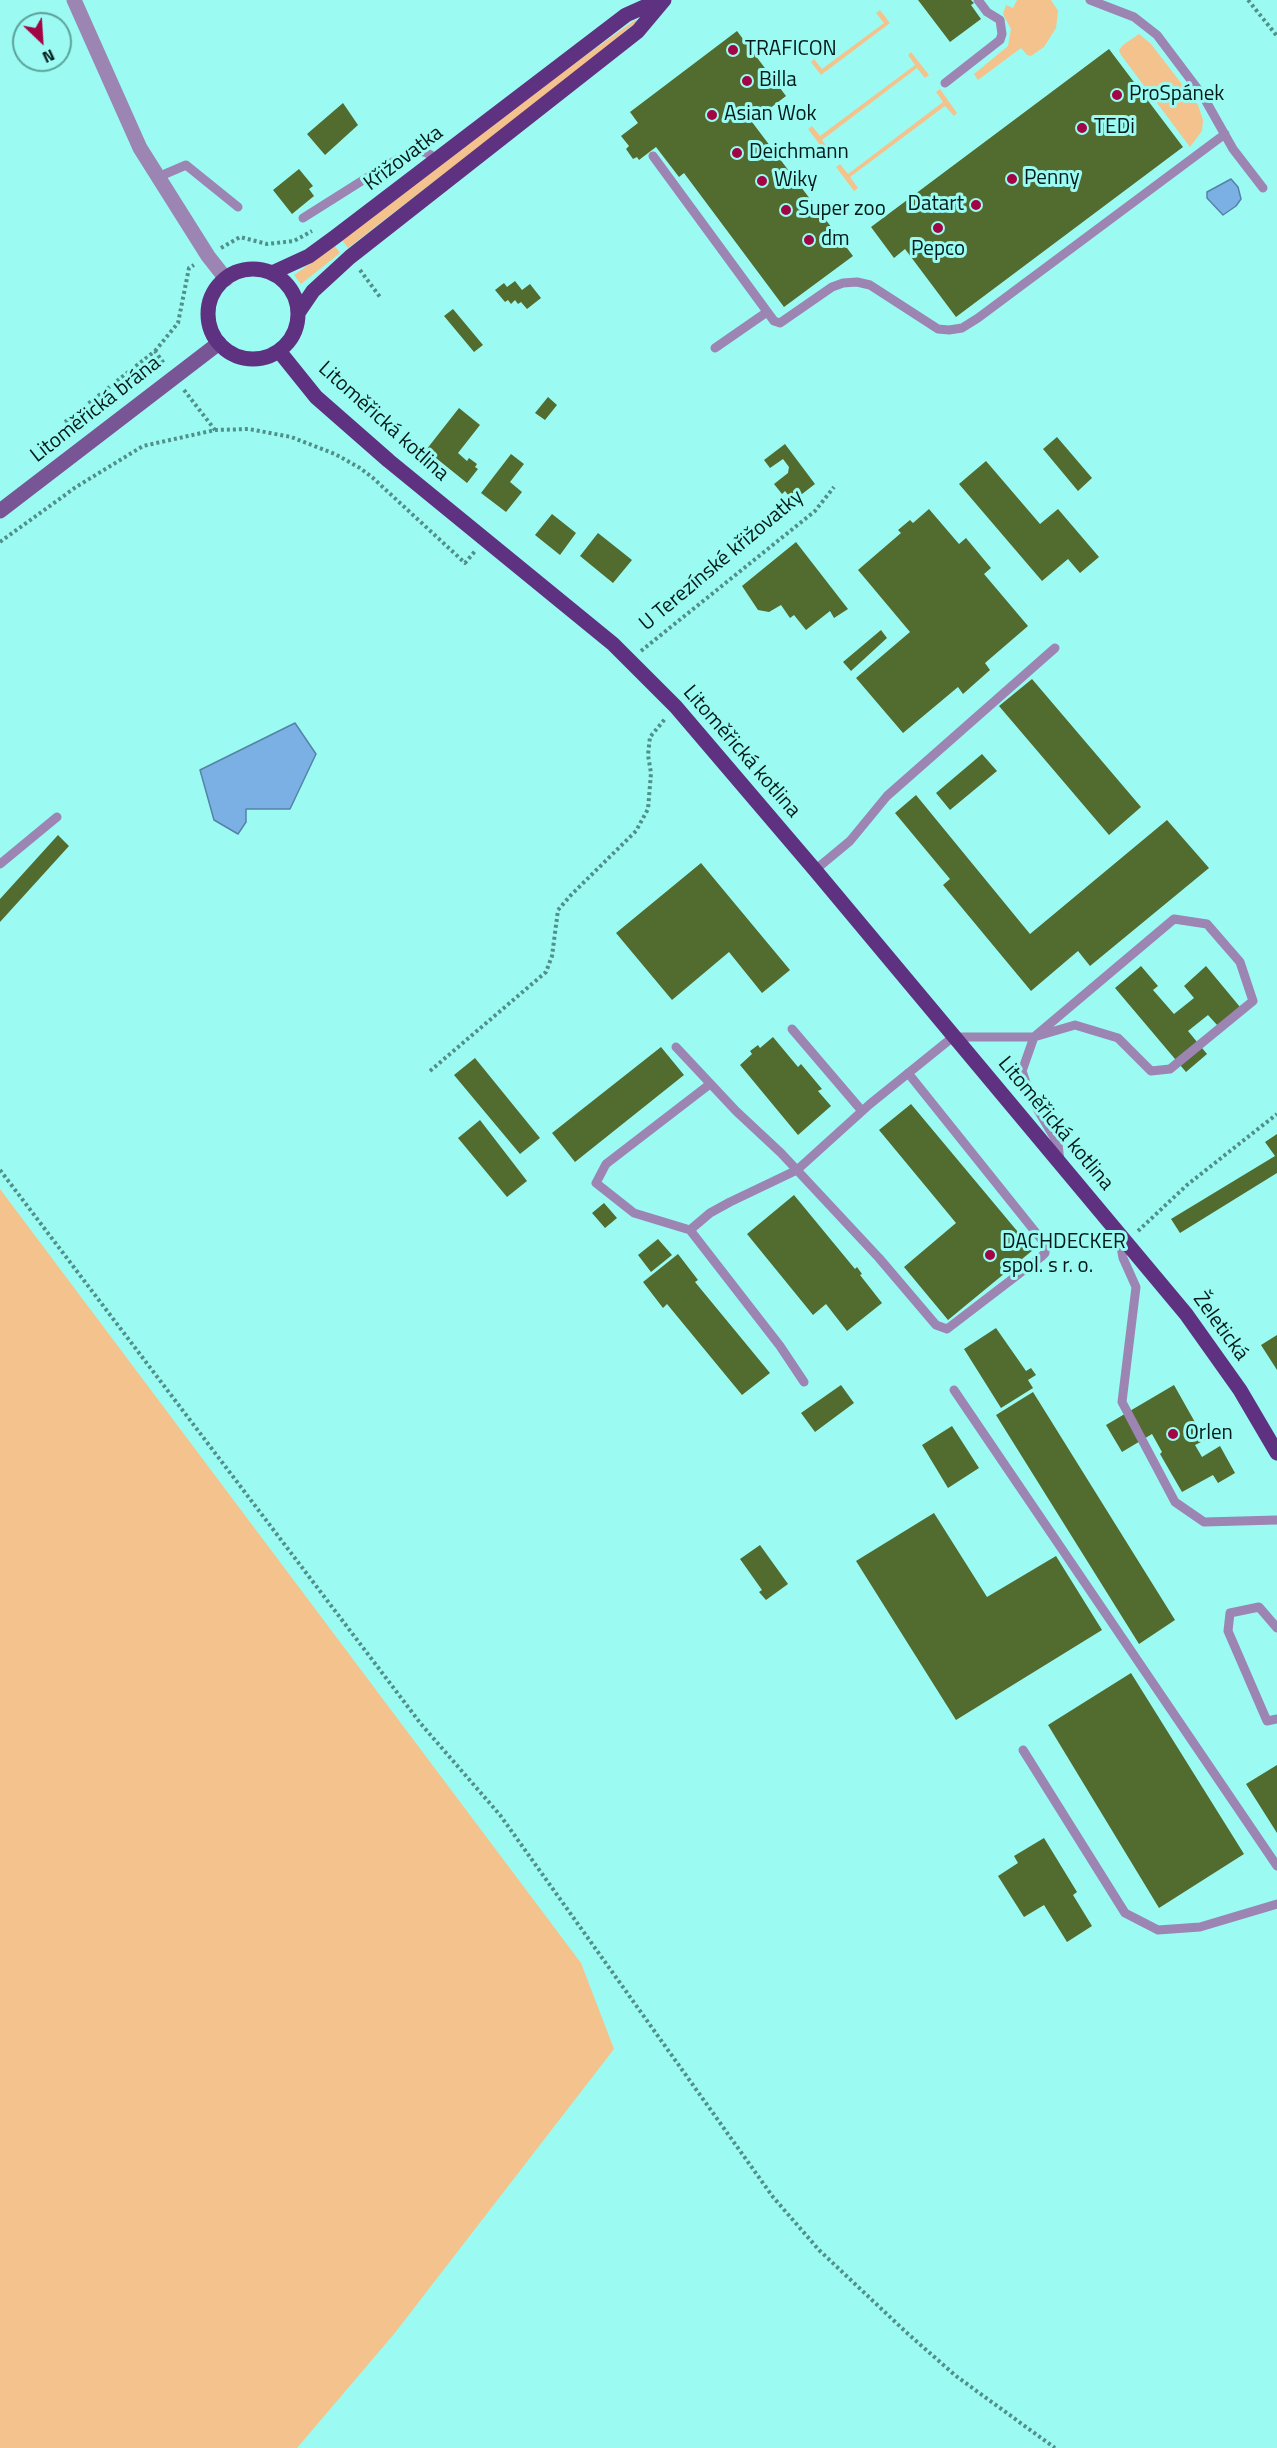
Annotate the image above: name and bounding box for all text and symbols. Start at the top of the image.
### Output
north arrow [12,12,72,72]
place label: TRAFICON [745,37,837,63]
text: N [39,43,59,70]
marker: TRAFICON [726,43,740,57]
place label: Billa [759,68,797,94]
marker: Billa [740,74,754,88]
place label: ProSpánek [1129,82,1224,108]
marker: ProSpánek [1110,88,1124,102]
place label: Asian Wok [724,102,817,128]
marker: Asian Wok [705,108,719,122]
place label: TEDi [1094,115,1135,141]
street label: Křižovatka [359,121,449,197]
marker: TEDi [1075,121,1089,135]
place label: Deichmann [749,140,849,166]
marker: Deichmann [730,146,744,160]
place label: Penny [1024,166,1080,192]
place label: Wiky [774,168,817,194]
marker: Penny [1005,172,1019,186]
marker: Wiky [755,174,769,188]
place label: Datart [907,192,964,218]
place label: Super zoo [798,197,886,223]
marker: Datart [969,198,983,212]
marker: Super zoo [779,203,793,217]
marker: Pepco [931,221,945,235]
place label: dm [821,227,850,253]
marker: dm [802,233,816,247]
place label: Pepco [911,237,965,263]
street label: Litoměřická brána [26,351,166,469]
street label: Litoměřická kotlina [313,357,453,487]
street label: U Terezínské křižovatky [635,485,809,637]
street label: Litoměřická kotlina [677,681,805,823]
street label: Litoměřická kotlina [992,1052,1118,1196]
place label: DACHDECKER spol. s r. o. [1002,1230,1126,1280]
marker: DACHDECKER spol. s r. o. [983,1248,997,1262]
street label: Želetická [1187,1288,1253,1366]
place label: Orlen [1185,1421,1233,1447]
marker: Orlen [1166,1427,1180,1441]

